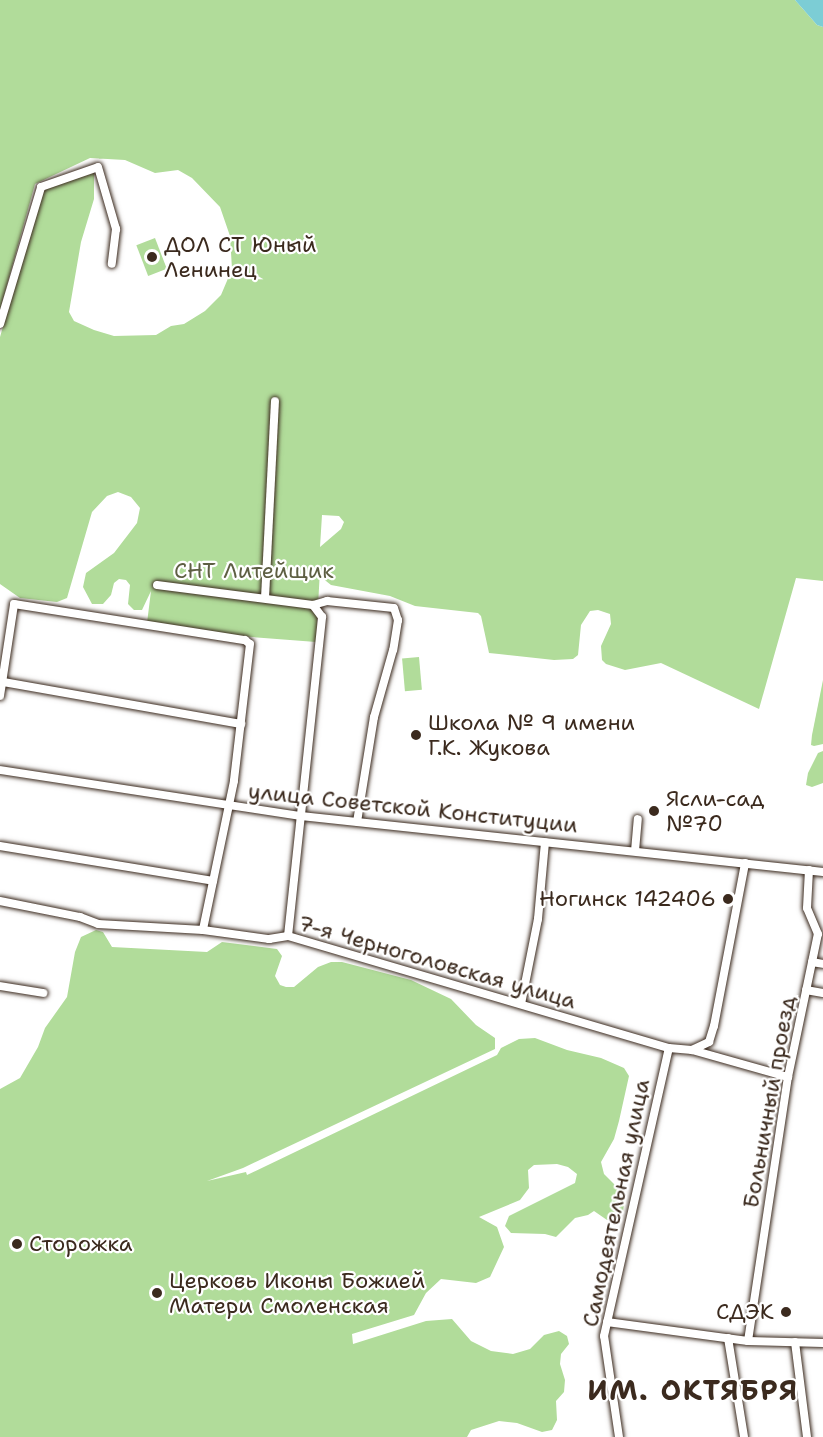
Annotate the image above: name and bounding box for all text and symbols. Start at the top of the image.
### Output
place label: ДОЛ СТ Юный Ленинец [164,231,316,282]
marker: ДОЛ СТ Юный Ленинец [145,250,159,264]
park label: СНТ Литейщик [174,558,334,584]
place label: Школа № 9 имени Г.К. Жукова [428,709,635,760]
marker: Школа № 9 имени Г.К. Жукова [409,728,423,742]
street label: улица Советской Конституции [247,778,579,838]
place label: Ясли-сад №70 [666,785,764,836]
marker: Ясли-сад №70 [647,804,661,818]
place label: Ногинск 142406 [539,886,716,912]
marker: Ногинск 142406 [721,892,735,906]
street label: 7-я Черноголовская улица [295,910,579,1014]
street label: Больничный проезд [737,994,801,1210]
street label: Самодеятельная улица [577,1077,655,1329]
place label: Сторожка [29,1231,133,1257]
marker: Сторожка [10,1237,24,1251]
place label: Церковь Иконы Божией Матери Смоленская [169,1267,425,1318]
marker: Церковь Иконы Божией Матери Смоленская [150,1286,164,1300]
place label: СДЭК [716,1299,774,1325]
marker: СДЭК [779,1305,793,1319]
district label: ИМ. ОКТЯБРЯ [587,1373,799,1407]

